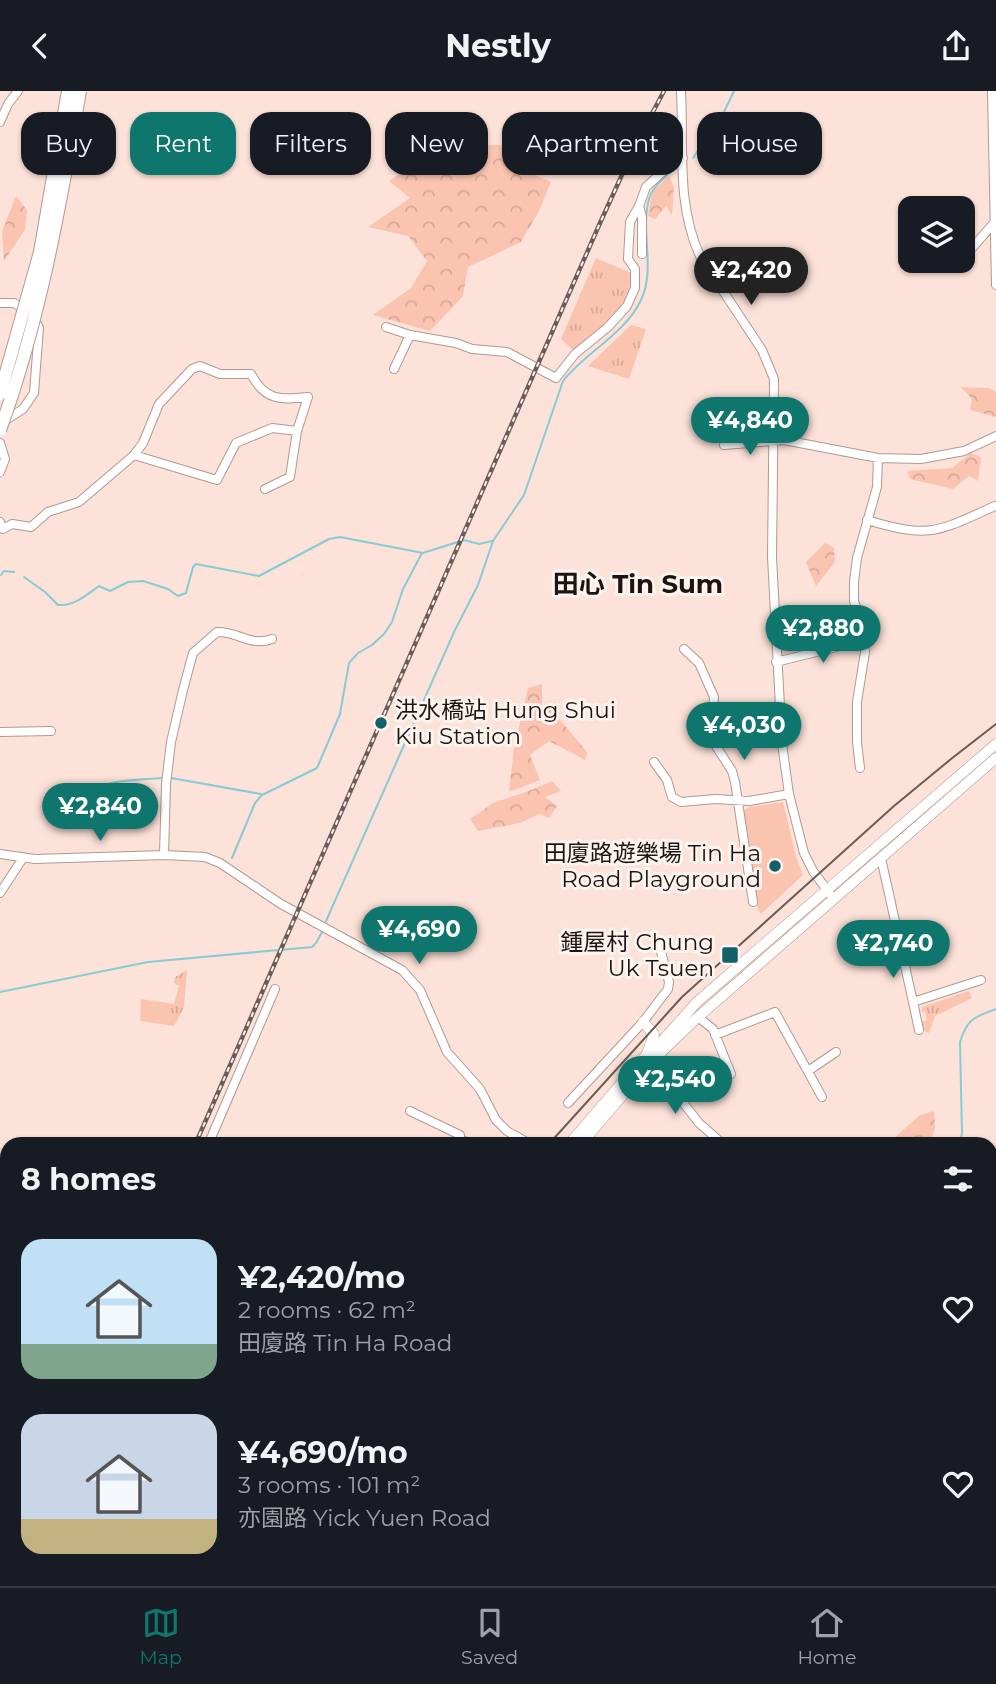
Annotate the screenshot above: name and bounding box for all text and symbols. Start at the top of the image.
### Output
text: Nestly [445,26,551,65]
icon: back [21,27,59,65]
icon: share [937,27,975,65]
chip: Buy [21,112,116,175]
chip: Rent [130,112,236,175]
chip: Filters [250,112,371,175]
chip: New [385,112,488,175]
chip: Apartment [502,112,683,175]
chip: House [697,112,822,175]
map controls [898,196,975,273]
button: layers [898,196,975,273]
pin: ¥2,420 [694,247,808,307]
text: ¥2,420 [710,256,792,284]
pin: ¥4,840 [693,397,807,457]
text: ¥4,840 [707,406,793,434]
district label: 田心 Tin Sum [553,568,723,600]
pin: ¥2,880 [766,605,880,665]
text: ¥2,880 [782,614,864,642]
place label: 洪水橋站 Hung Shui Kiu Station [395,696,616,750]
pin: ¥4,030 [687,703,801,762]
text: ¥4,030 [702,711,786,739]
marker: 洪水橋站 Hung Shui Kiu Station [373,715,389,731]
pin: ¥2,840 [43,783,157,843]
text: ¥2,840 [58,792,142,820]
place label: 田廈路遊樂場 Tin Ha Road Playground [544,839,761,893]
marker: 田廈路遊樂場 Tin Ha Road Playground [767,858,783,874]
pin: ¥4,690 [362,907,476,966]
text: ¥4,690 [377,915,461,943]
pin: ¥2,740 [836,921,950,980]
place label: 鍾屋村 Chung Uk Tsuen [560,928,714,982]
text: ¥2,740 [853,929,933,957]
marker: 鍾屋村 Chung Uk Tsuen [720,945,740,965]
pin: ¥2,540 [618,1056,732,1116]
text: ¥2,540 [634,1065,716,1093]
icon: filters [939,1160,977,1198]
text: 8 homes [21,1161,156,1198]
text: ¥2,420/mo [238,1259,405,1296]
icon: home [77,1267,161,1351]
icon: heart [939,1290,977,1328]
text: 2 rooms · 62 m² [238,1296,416,1324]
text: 田廈路 Tin Ha Road [238,1329,452,1357]
text: ¥4,690/mo [238,1434,408,1471]
icon: home [77,1442,161,1526]
icon: heart [939,1465,977,1503]
text: 3 rooms · 101 m² [238,1471,420,1499]
text: 亦園路 Yick Yuen Road [238,1504,491,1532]
tab: Map [140,1604,182,1669]
tab: Saved [461,1604,518,1669]
tab: Home [797,1604,856,1669]

